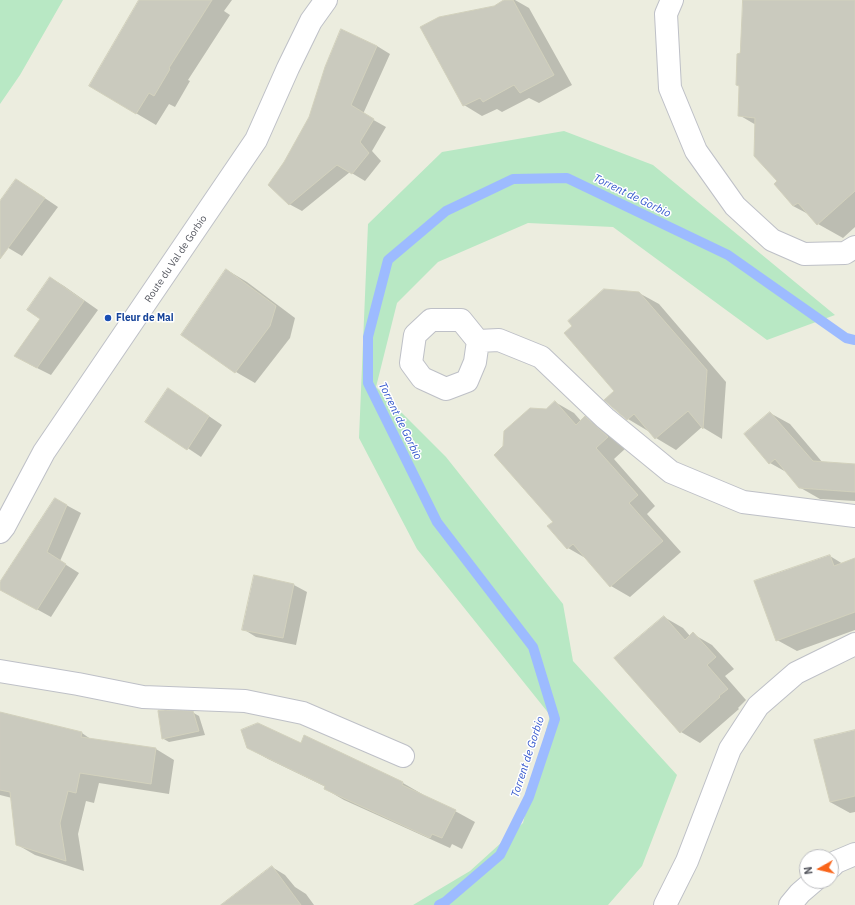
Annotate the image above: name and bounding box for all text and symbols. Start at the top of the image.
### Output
water label: Torrent de Gorbio [591,172,673,220]
street label: Route du Val de Gorbio [142,213,210,305]
place label: Fleur de Mai [116,312,174,324]
marker: Fleur de Mai [103,313,113,323]
water label: Torrent de Gorbio [376,380,424,462]
water label: Torrent de Gorbio [509,715,547,799]
north arrow [799,849,839,889]
text: N [801,866,816,875]

